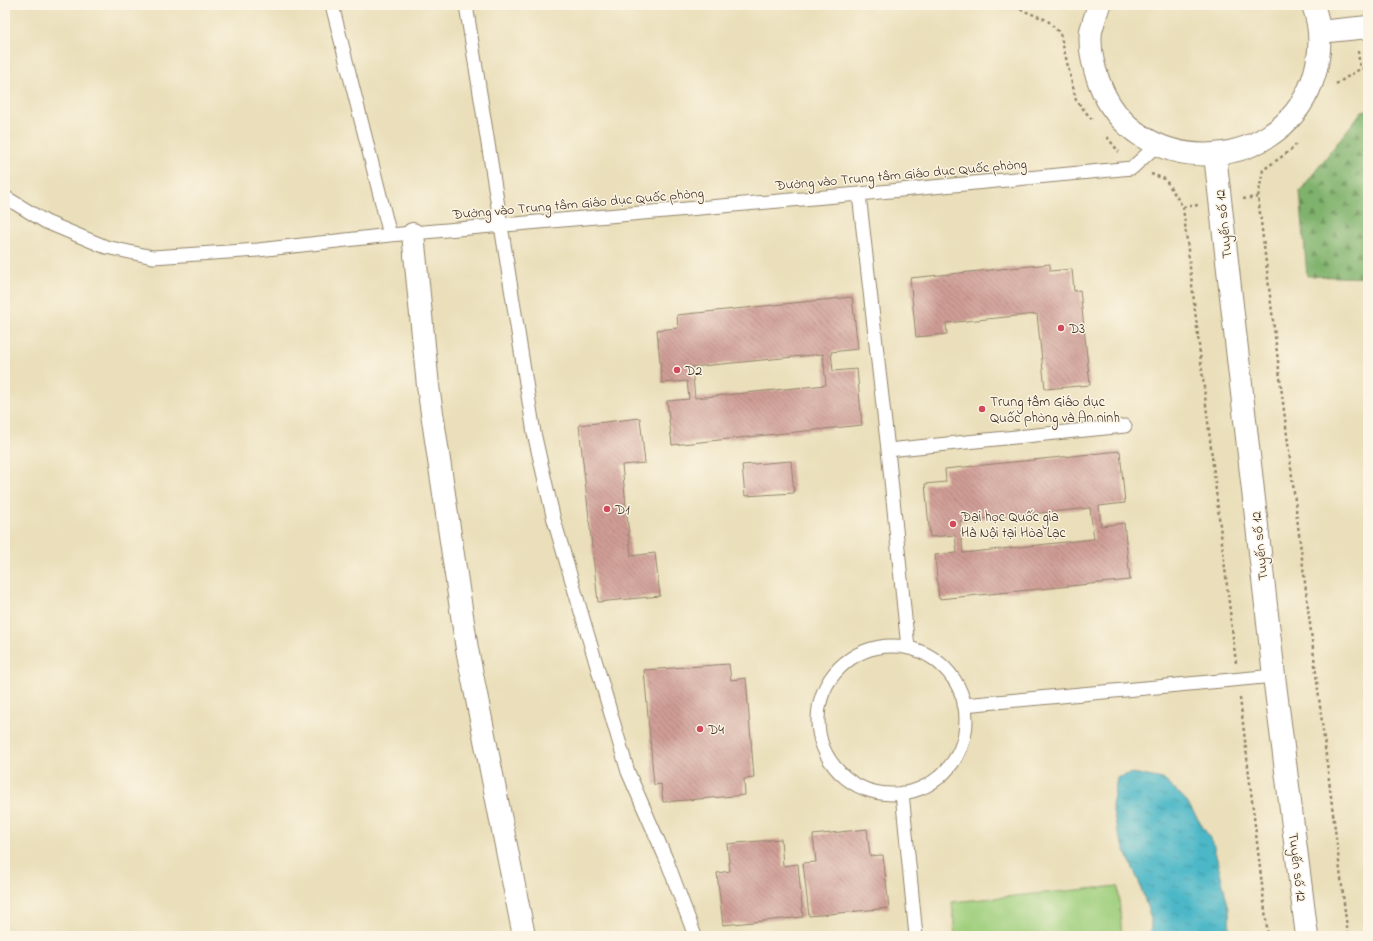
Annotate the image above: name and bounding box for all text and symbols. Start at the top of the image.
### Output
street label: Đường vào Trung tâm Giáo dục Quốc phòng [774,154,1028,198]
street label: Đường vào Trung tâm Giáo dục Quốc phòng [451,183,705,227]
street label: Tuyến số 12 [1210,188,1240,259]
place label: D3 [1068,319,1085,340]
marker: D3 [1056,323,1066,333]
place label: D2 [684,361,702,382]
marker: D2 [672,365,682,375]
place label: Trung tâm Giáo dục Quốc phòng và An ninh [990,392,1120,430]
marker: Trung tâm Giáo dục Quốc phòng và An ninh [977,404,987,414]
place label: D1 [614,500,630,521]
marker: D1 [602,504,612,514]
place label: Đại học Quốc gia Hà Nội tại Hòa Lạc [960,507,1067,544]
street label: Tuyến số 12 [1246,510,1276,581]
marker: Đại học Quốc gia Hà Nội tại Hòa Lạc [948,519,958,529]
place label: D4 [707,720,724,741]
marker: D4 [695,724,705,734]
street label: Tuyến số 12 [1281,831,1311,903]

